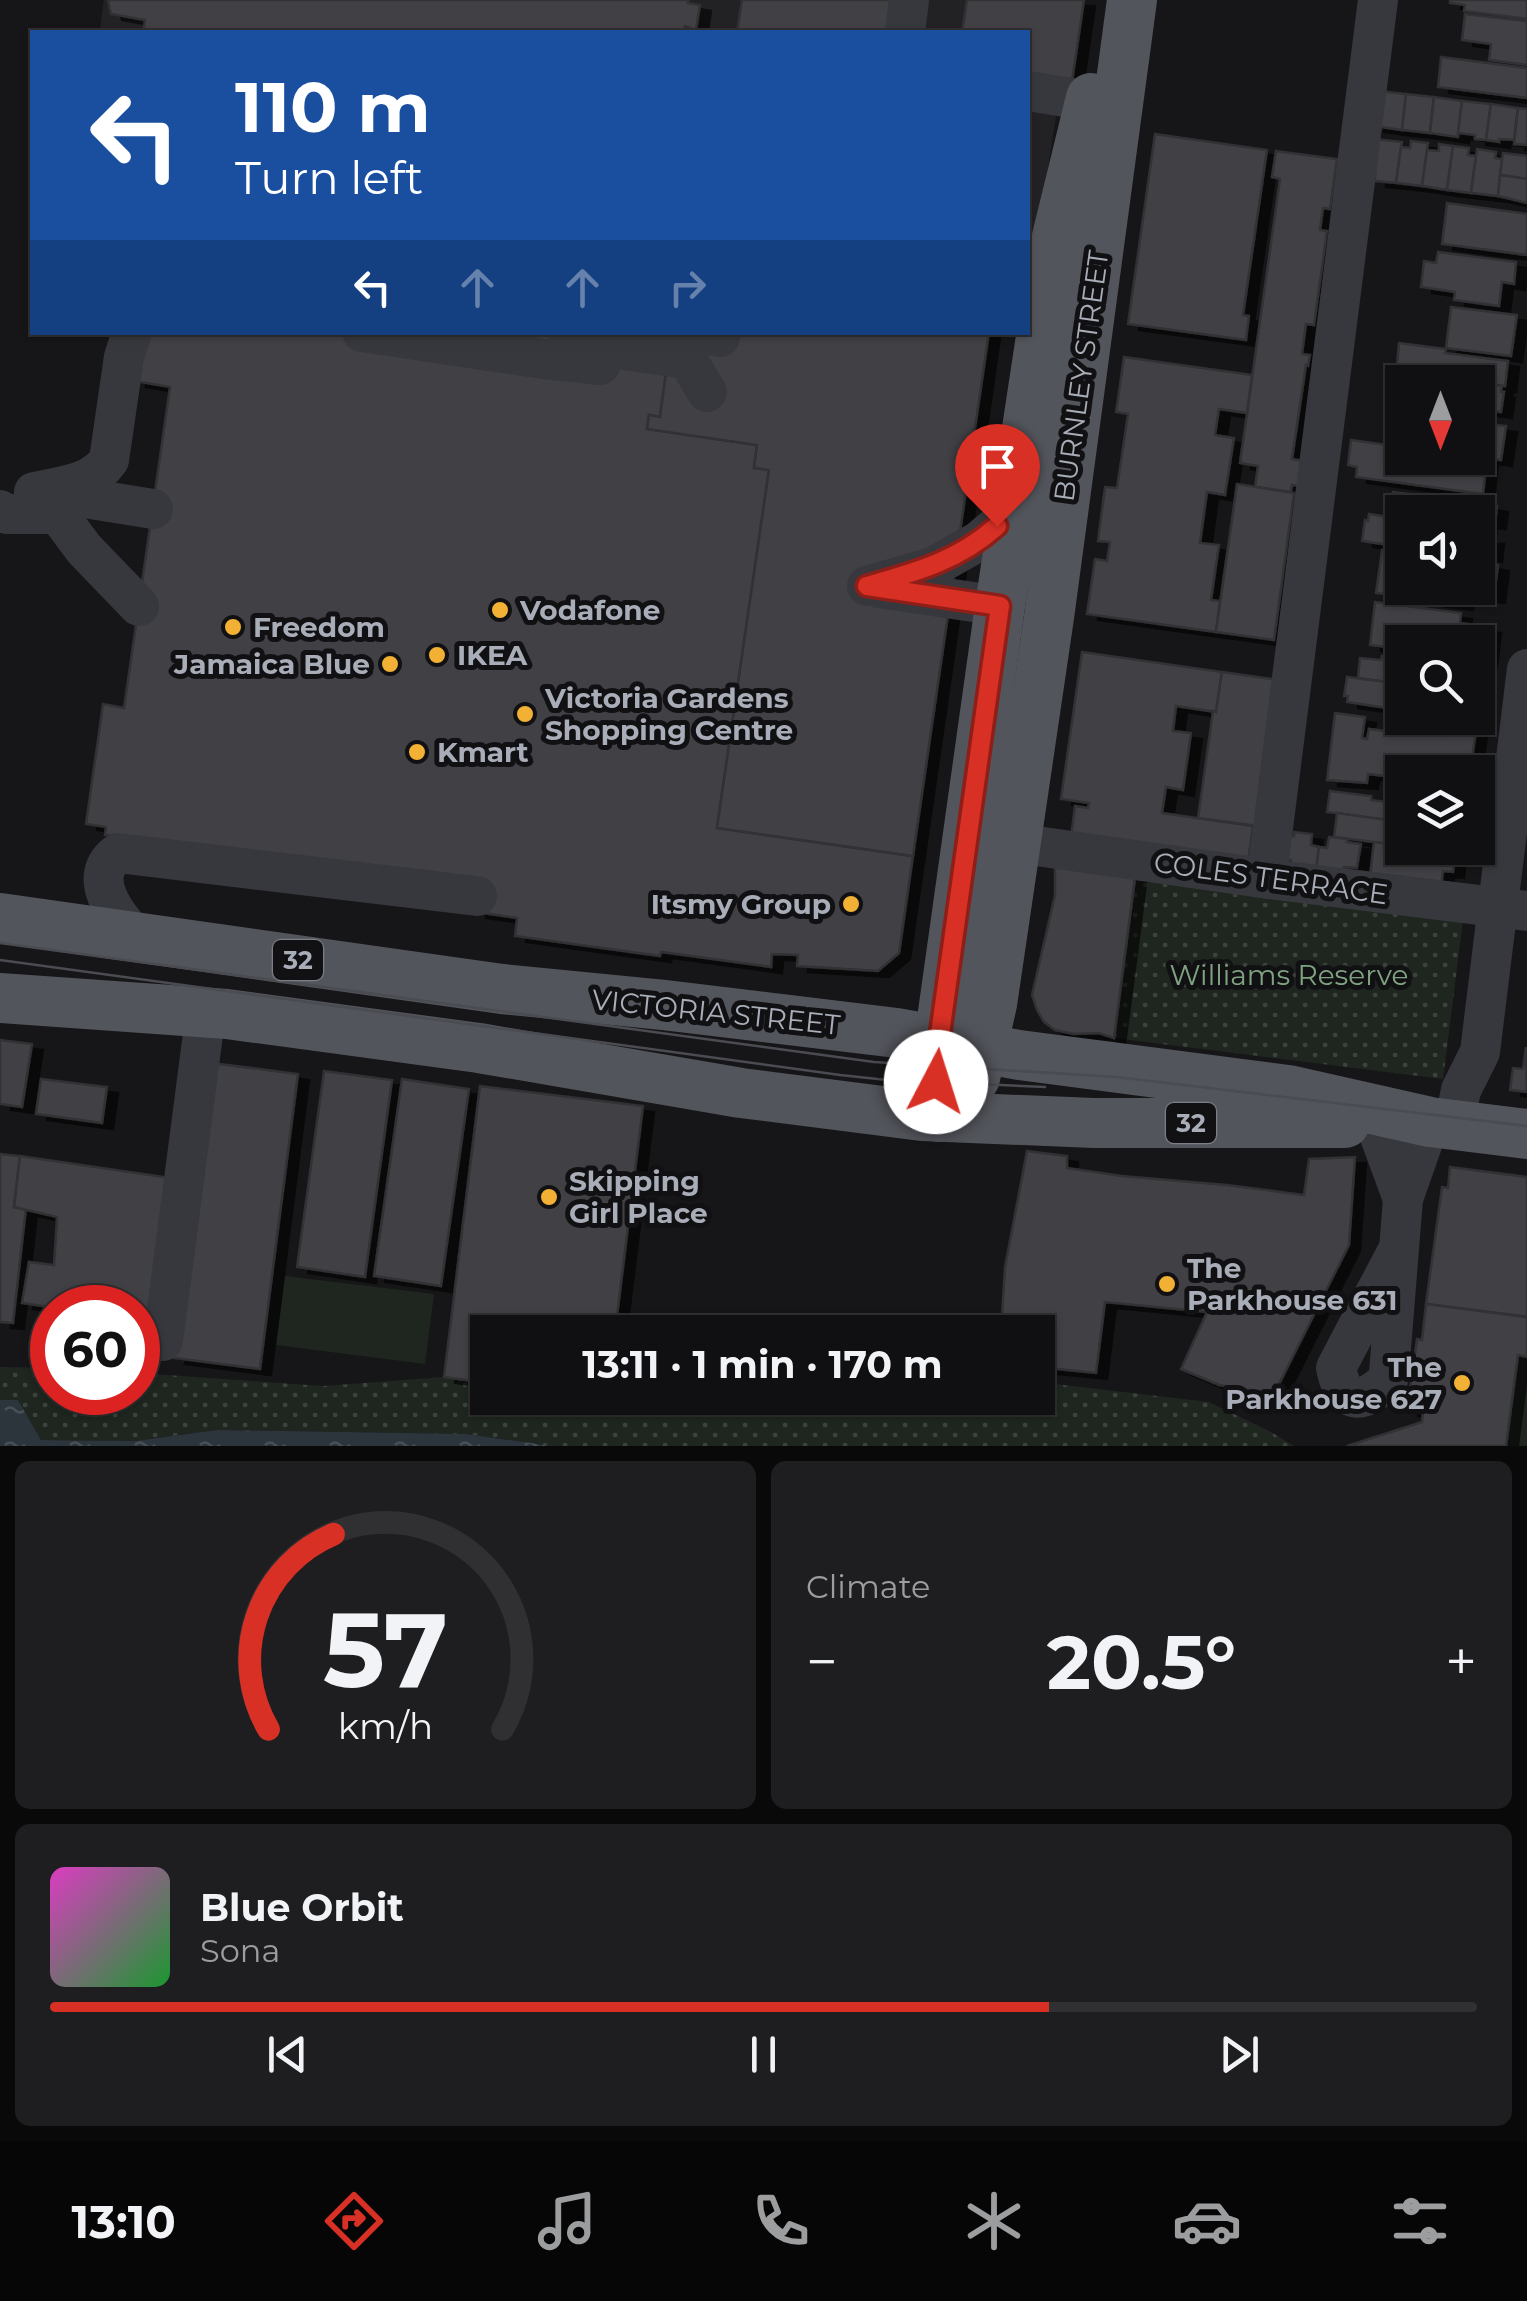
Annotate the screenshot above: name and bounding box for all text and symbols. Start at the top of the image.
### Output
text: 110 m [235,64,431,150]
icon: left [70,70,200,200]
text: Turn left [235,150,423,205]
street label: BURNLEY STREET [1047,248,1115,504]
icon: left [345,260,400,315]
icon: ahead [450,260,505,315]
icon: ahead [555,260,610,315]
icon: right [660,260,715,315]
north arrow [1385,365,1495,475]
map controls [1385,365,1495,865]
pin [955,424,1040,527]
icon: arrive [970,439,1025,494]
button: sound [1385,495,1495,605]
place label: Vodafone [519,593,660,627]
marker: Vodafone [489,599,511,621]
place label: Freedom [253,610,385,644]
marker: Freedom [222,616,244,638]
button: search [1385,625,1495,735]
place label: IKEA [457,638,528,672]
marker: IKEA [426,644,448,666]
place label: Jamaica Blue [173,647,370,681]
marker: Jamaica Blue [379,653,401,675]
place label: Victoria Gardens Shopping Centre [544,681,793,747]
marker: Victoria Gardens Shopping Centre [514,703,536,725]
place label: Kmart [437,735,529,769]
marker: Kmart [406,741,428,763]
button: layers [1385,755,1495,865]
street label: COLES TERRACE [1152,845,1390,911]
place label: Itsmy Group [651,887,831,921]
marker: Itsmy Group [840,893,862,915]
road number: 32 [273,940,323,980]
park label: Williams Reserve [1169,958,1409,992]
street label: VICTORIA STREET [590,982,842,1042]
position arrow [884,1030,988,1134]
road number: 32 [1166,1103,1216,1143]
place label: Skipping Girl Place [569,1164,708,1230]
marker: Skipping Girl Place [538,1186,560,1208]
place label: The Parkhouse 631 [1187,1251,1398,1317]
marker: The Parkhouse 631 [1156,1273,1178,1295]
speed limit sign: 60 [30,1285,160,1415]
text: 13:11 · 1 min · 170 m [582,1341,943,1388]
place label: The Parkhouse 627 [1225,1350,1442,1416]
marker: The Parkhouse 627 [1451,1372,1473,1394]
text: Climate [806,1567,930,1606]
text: 57 [323,1586,448,1713]
text: 20.5° [1047,1616,1236,1708]
text: − [806,1628,838,1695]
text: + [1445,1628,1477,1695]
text: km/h [338,1704,433,1748]
text: Blue Orbit [200,1884,404,1931]
text: Sona [200,1931,280,1970]
icon: previous [260,2027,315,2082]
icon: pause [736,2027,791,2082]
icon: next [1212,2027,1267,2082]
icon: directions [319,2186,389,2256]
icon: music [532,2186,602,2256]
icon: phone [746,2186,816,2256]
icon: climate [959,2186,1029,2256]
icon: car [1172,2186,1242,2256]
icon: filters [1385,2186,1455,2256]
text: 13:10 [72,2194,176,2249]

